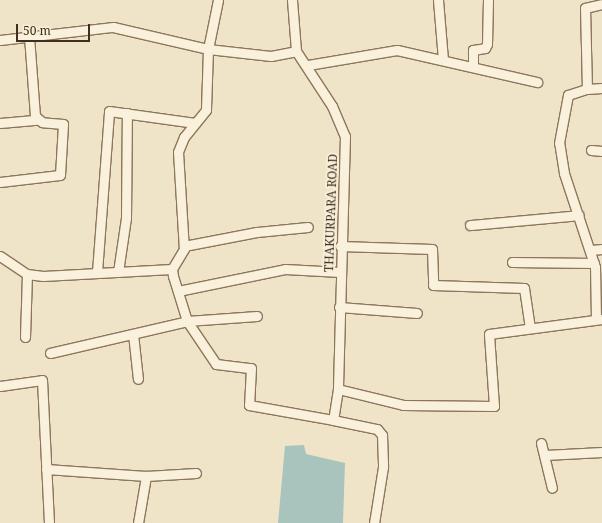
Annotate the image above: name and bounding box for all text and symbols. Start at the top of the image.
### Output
scale bar [18,16,92,42]
text: 50 m [23,22,51,39]
street label: THAKURPARA ROAD [322,154,340,272]

